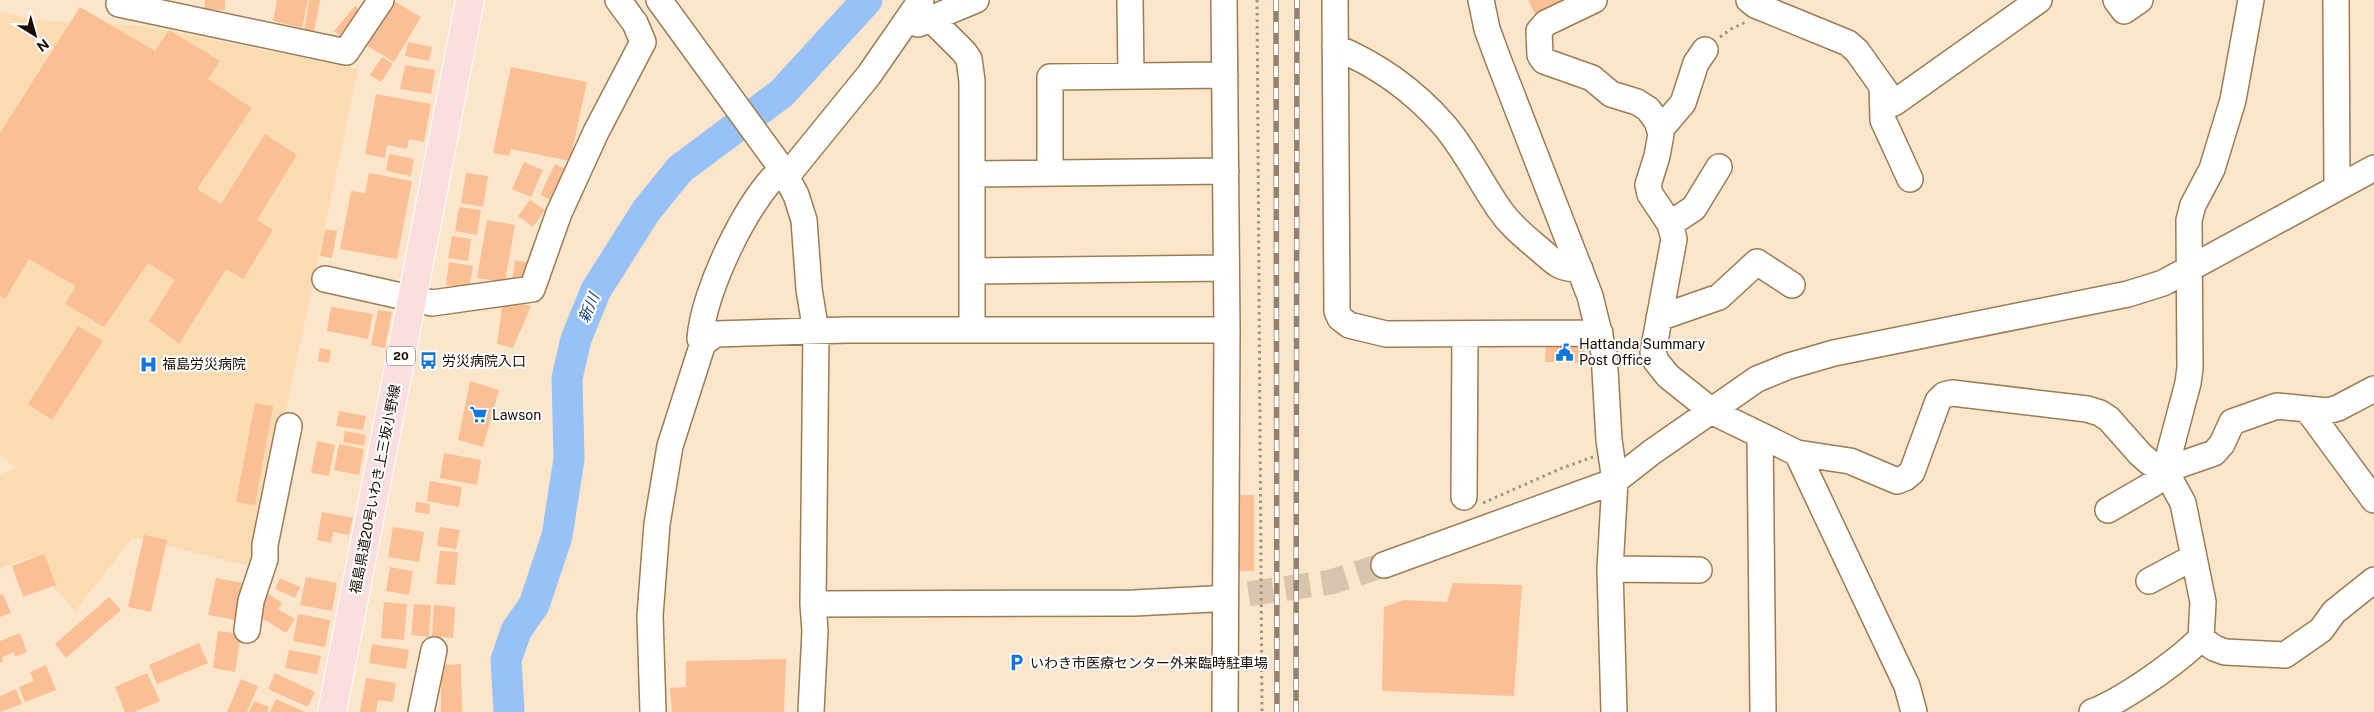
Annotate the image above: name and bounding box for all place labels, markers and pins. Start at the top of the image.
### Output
place label: Hattanda Summary Post Office [1579,336,1706,368]
public building icon: Hattanda Summary Post Office [1555,342,1575,362]
bus stop icon: 労災病院入口 [418,351,438,371]
place label: 労災病院入口 [442,353,526,369]
hospital icon: 福島労災病院 [138,354,158,374]
place label: 福島労災病院 [162,356,246,372]
supermarket icon: Lawson [468,405,488,425]
place label: Lawson [492,407,541,423]
parking icon: いわき市医療センター外来臨時駐車場 [1006,653,1026,673]
place label: いわき市医療センター外来臨時駐車場 [1030,655,1268,671]

